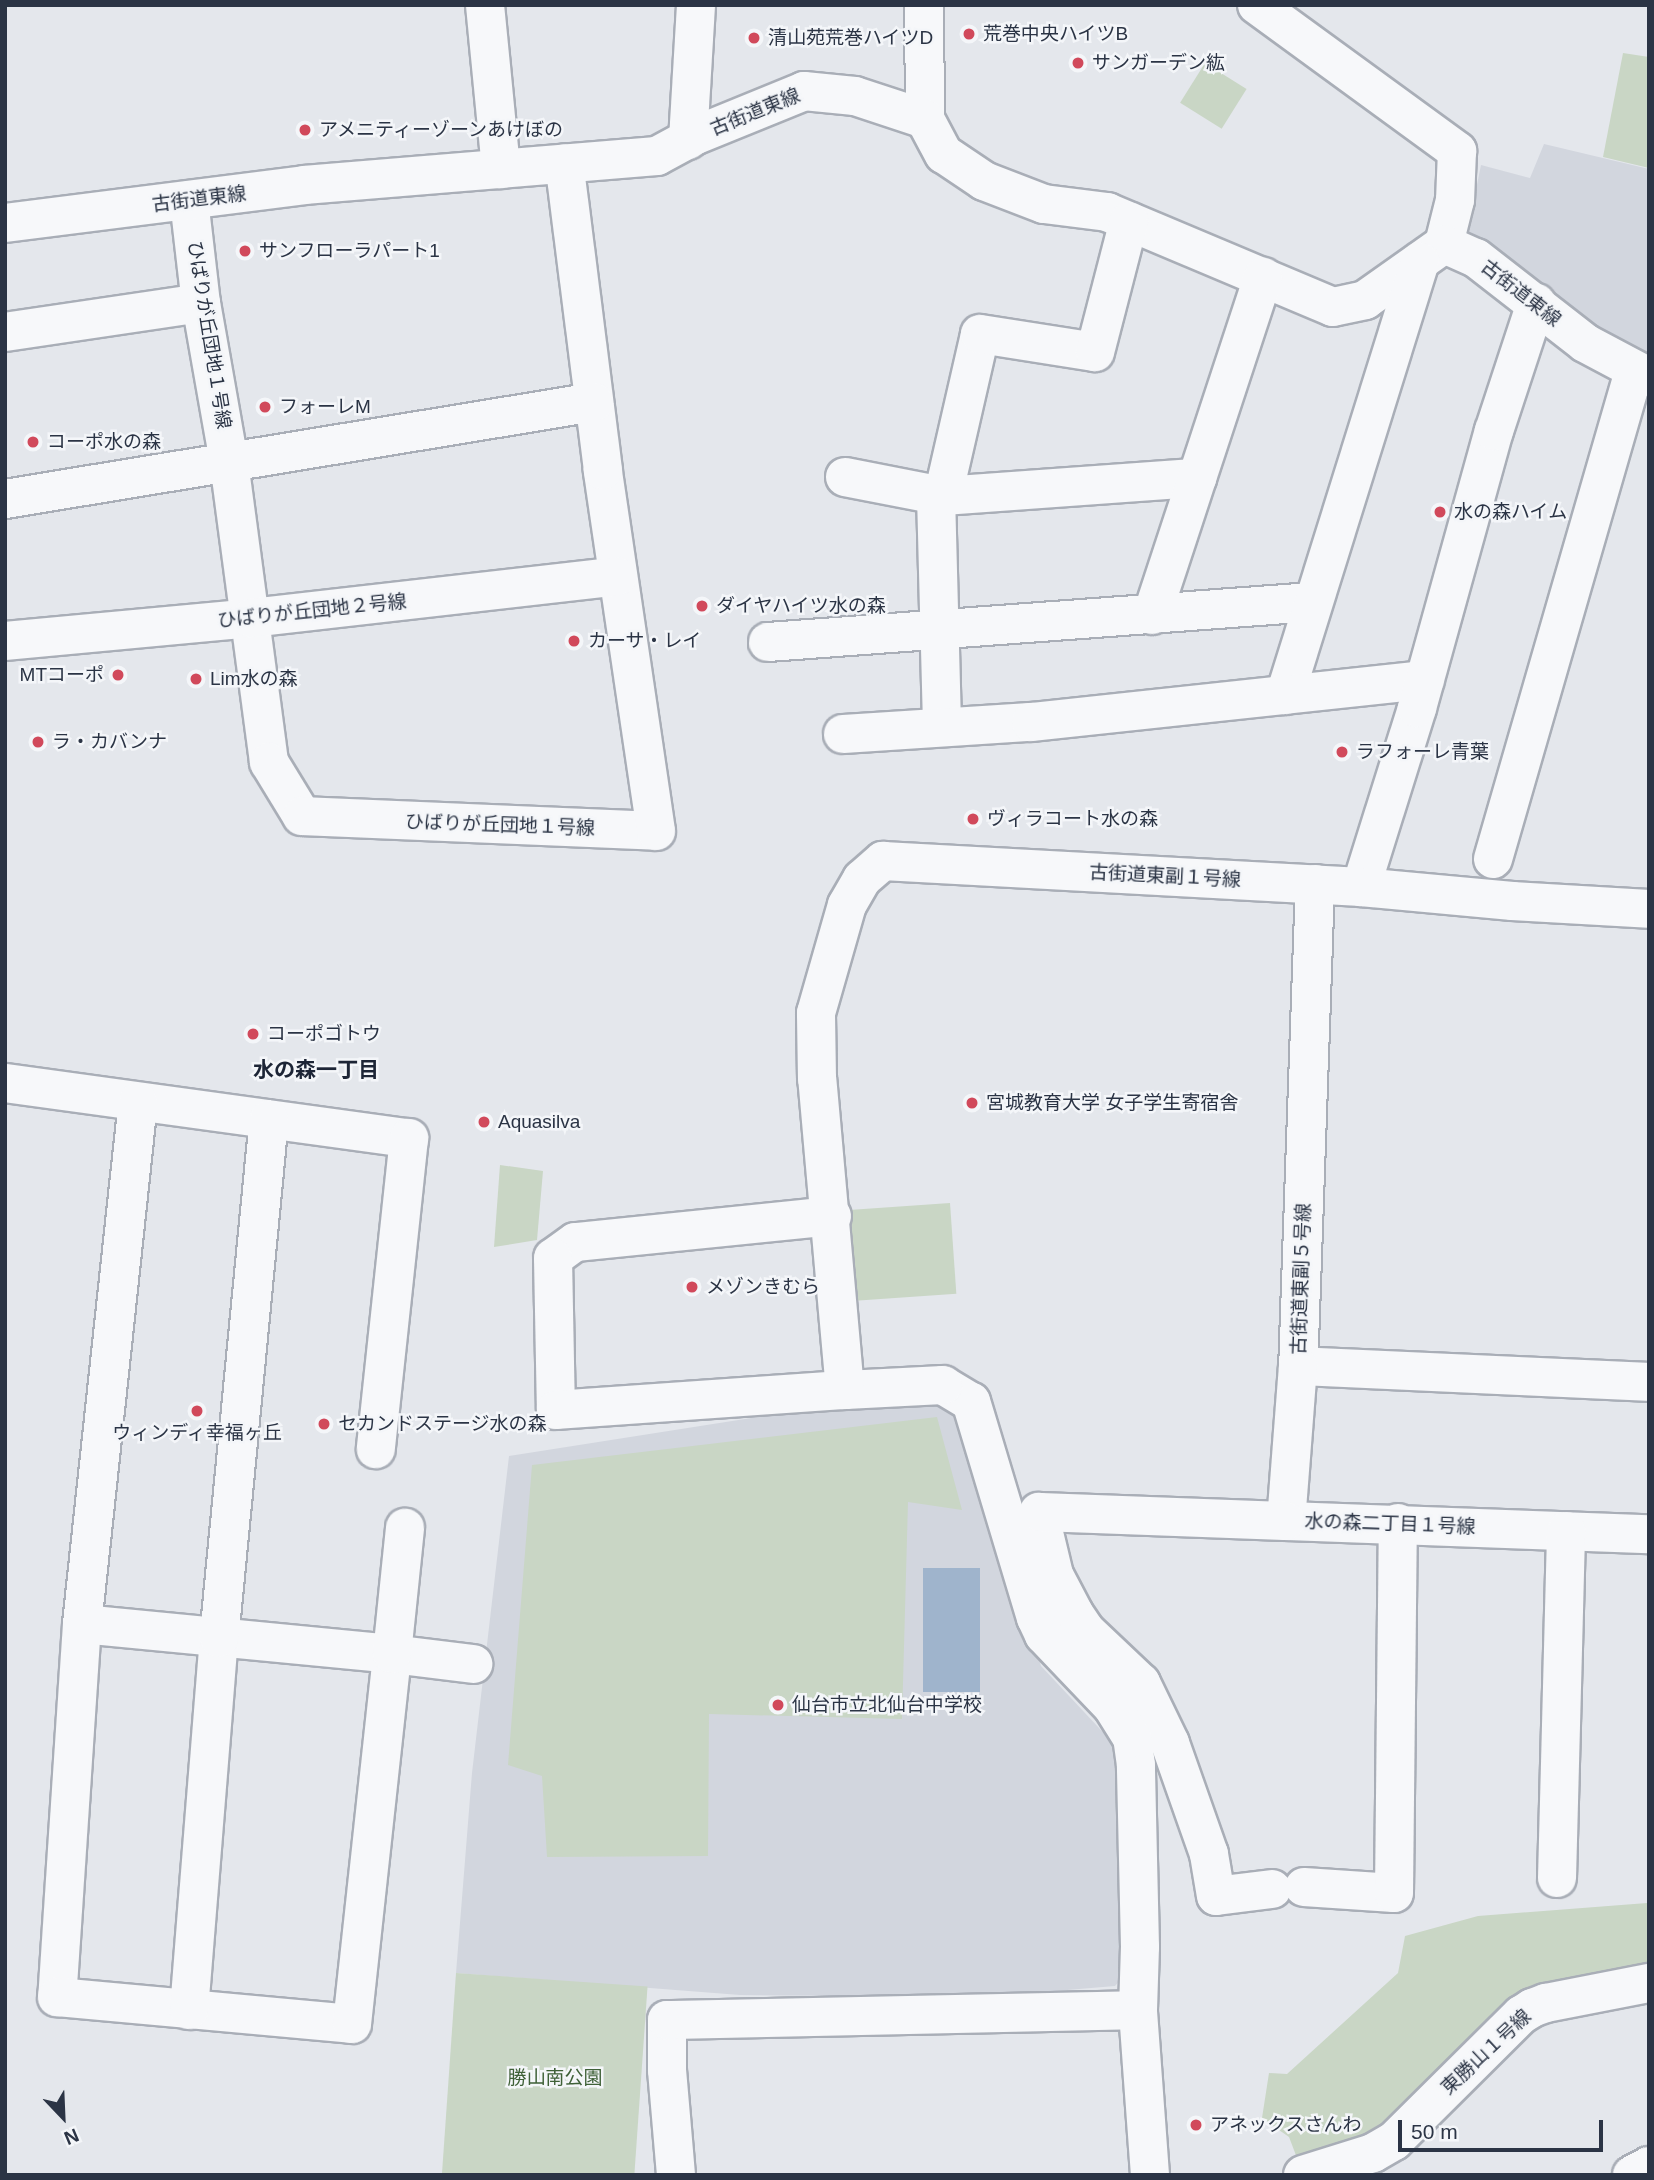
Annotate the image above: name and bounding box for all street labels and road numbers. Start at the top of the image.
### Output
street label: 古街道東線 [707,84,803,140]
street label: 古街道東線 [150,182,248,216]
street label: ひばりが丘団地１号線 [183,239,235,431]
street label: 古街道東線 [1477,255,1565,331]
street label: ひばりが丘団地２号線 [216,590,408,632]
street label: ひばりが丘団地１号線 [405,810,595,840]
street label: 古街道東副１号線 [1089,861,1241,891]
street label: 古街道東副５号線 [1287,1203,1315,1355]
street label: 水の森二丁目１号線 [1304,1510,1476,1538]
street label: 東勝山１号線 [1437,2005,1535,2099]

